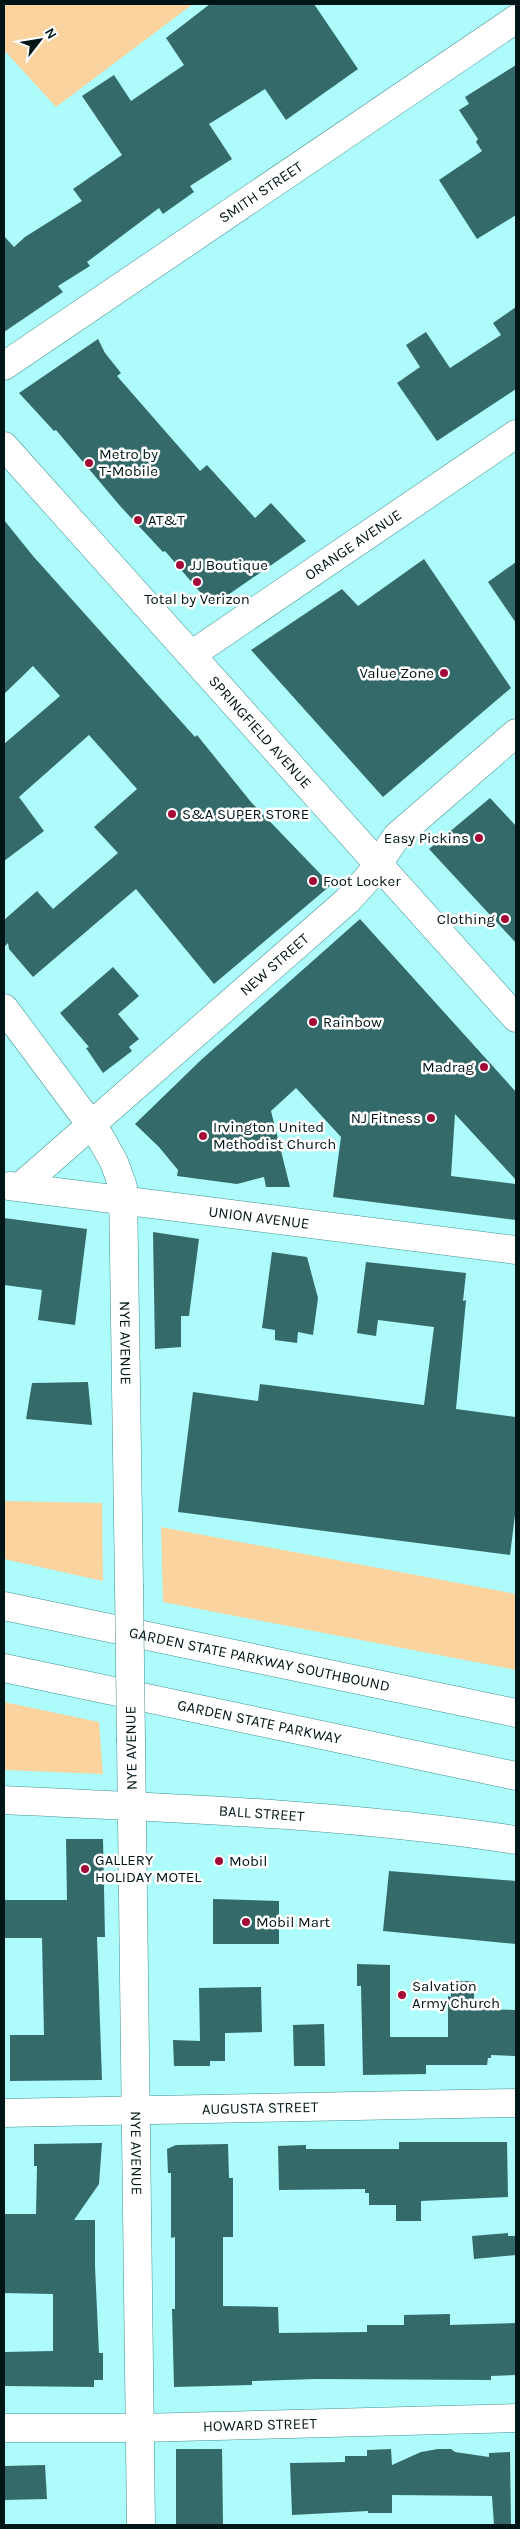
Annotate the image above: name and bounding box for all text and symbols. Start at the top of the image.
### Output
north arrow [15,15,65,65]
text: N [41,25,61,42]
street label: SMITH STREET [215,157,306,227]
place label: Metro by T-Mobile [99,445,158,480]
marker: Metro by T-Mobile [83,457,95,469]
street label: ORANGE AVENUE [301,506,405,584]
place label: AT&T [148,511,185,529]
marker: AT&T [132,514,144,526]
place label: JJ Boutique [190,556,268,574]
marker: JJ Boutique [174,559,186,571]
marker: Total by Verizon [191,576,203,588]
place label: Total by Verizon [144,590,250,608]
place label: Value Zone [359,664,434,682]
marker: Value Zone [438,667,450,679]
street label: SPRINGFIELD AVENUE [205,672,315,792]
place label: S&A SUPER STORE [182,805,309,823]
marker: S&A SUPER STORE [166,808,178,820]
place label: Easy Pickins [384,829,469,847]
marker: Easy Pickins [473,832,485,844]
place label: Foot Locker [323,872,401,890]
marker: Foot Locker [307,875,319,887]
place label: Clothing [437,910,496,928]
marker: Clothing [499,913,511,925]
street label: NEW STREET [236,929,313,1000]
place label: Rainbow [323,1013,382,1031]
marker: Rainbow [307,1016,319,1028]
place label: Madrag [422,1058,475,1076]
marker: Madrag [478,1061,490,1073]
place label: NJ Fitness [351,1109,421,1127]
marker: NJ Fitness [425,1112,437,1124]
place label: Irvington United Methodist Church [213,1118,336,1153]
marker: Irvington United Methodist Church [197,1130,209,1142]
street label: UNION AVENUE [208,1202,310,1233]
street label: NYE AVENUE [116,1301,135,1385]
street label: GARDEN STATE PARKWAY SOUTHBOUND [128,1623,391,1695]
street label: GARDEN STATE PARKWAY [176,1696,344,1748]
street label: NYE AVENUE [121,1706,141,1790]
street label: BALL STREET [218,1802,306,1825]
place label: GALLERY HOLIDAY MOTEL [95,1851,201,1886]
place label: Mobil [229,1852,267,1870]
marker: Mobil [213,1855,225,1867]
marker: GALLERY HOLIDAY MOTEL [79,1863,91,1875]
place label: Mobil Mart [256,1913,330,1931]
marker: Mobil Mart [240,1916,252,1928]
place label: Salvation Army Church [412,1977,500,2012]
marker: Salvation Army Church [396,1989,408,2001]
street label: AUGUSTA STREET [202,2098,319,2118]
street label: NYE AVENUE [127,2111,146,2195]
street label: HOWARD STREET [203,2414,318,2435]

